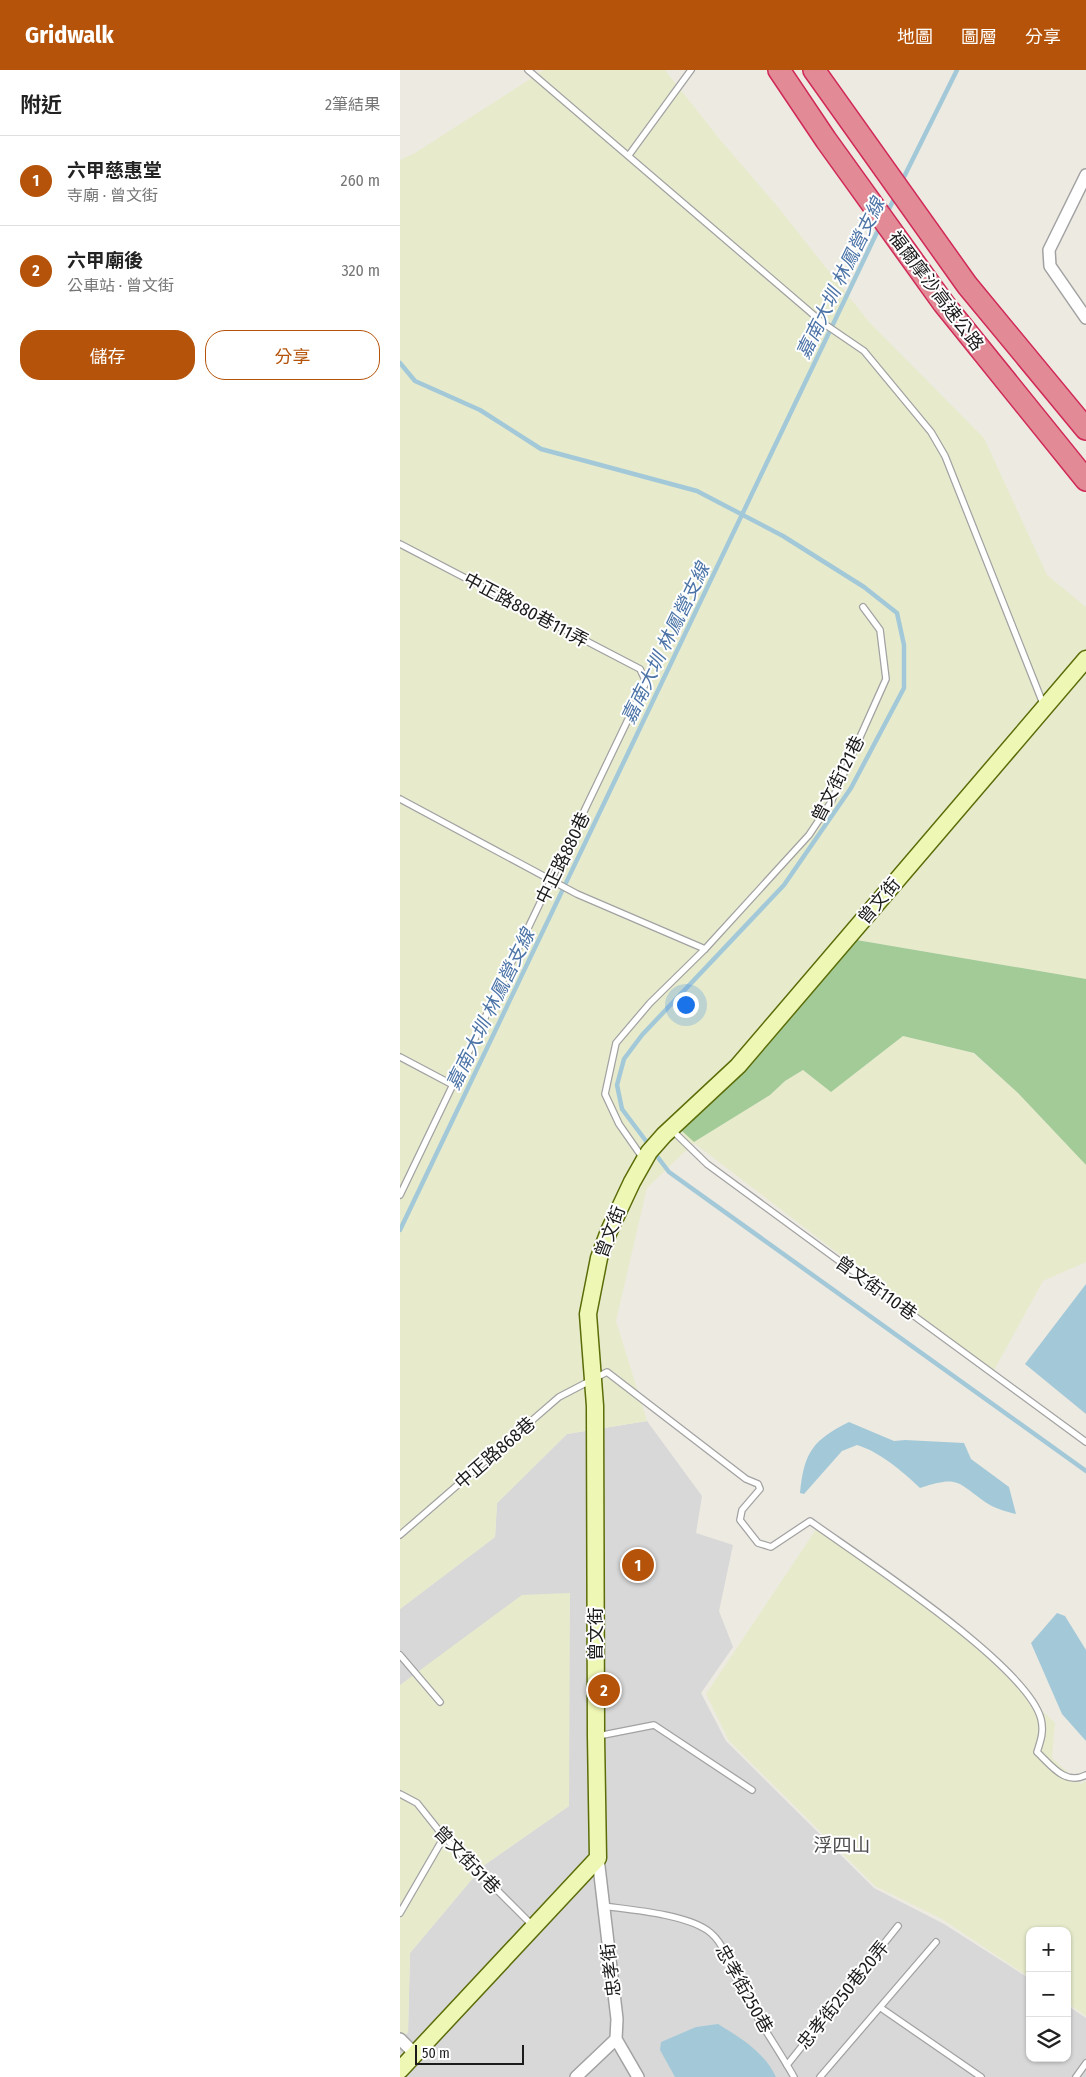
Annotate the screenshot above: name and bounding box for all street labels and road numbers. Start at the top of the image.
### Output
street label: 福爾摩沙高速公路 [884,227,988,355]
street label: 中正路880巷111弄 [460,568,592,652]
street label: 曾文街121巷 [807,732,869,826]
street label: 中正路880巷 [531,809,595,907]
street label: 曾文街 [853,873,905,929]
street label: 曾文街 [590,1203,630,1261]
street label: 曾文街110巷 [831,1251,921,1325]
street label: 中正路868巷 [450,1412,540,1494]
street label: 曾文街 [585,1607,607,1661]
street label: 曾文街51巷 [429,1821,505,1899]
street label: 忠孝街250巷20弄 [793,1936,893,2054]
street label: 忠孝街250巷 [711,1941,777,2037]
street label: 忠孝街 [597,1942,625,1998]

